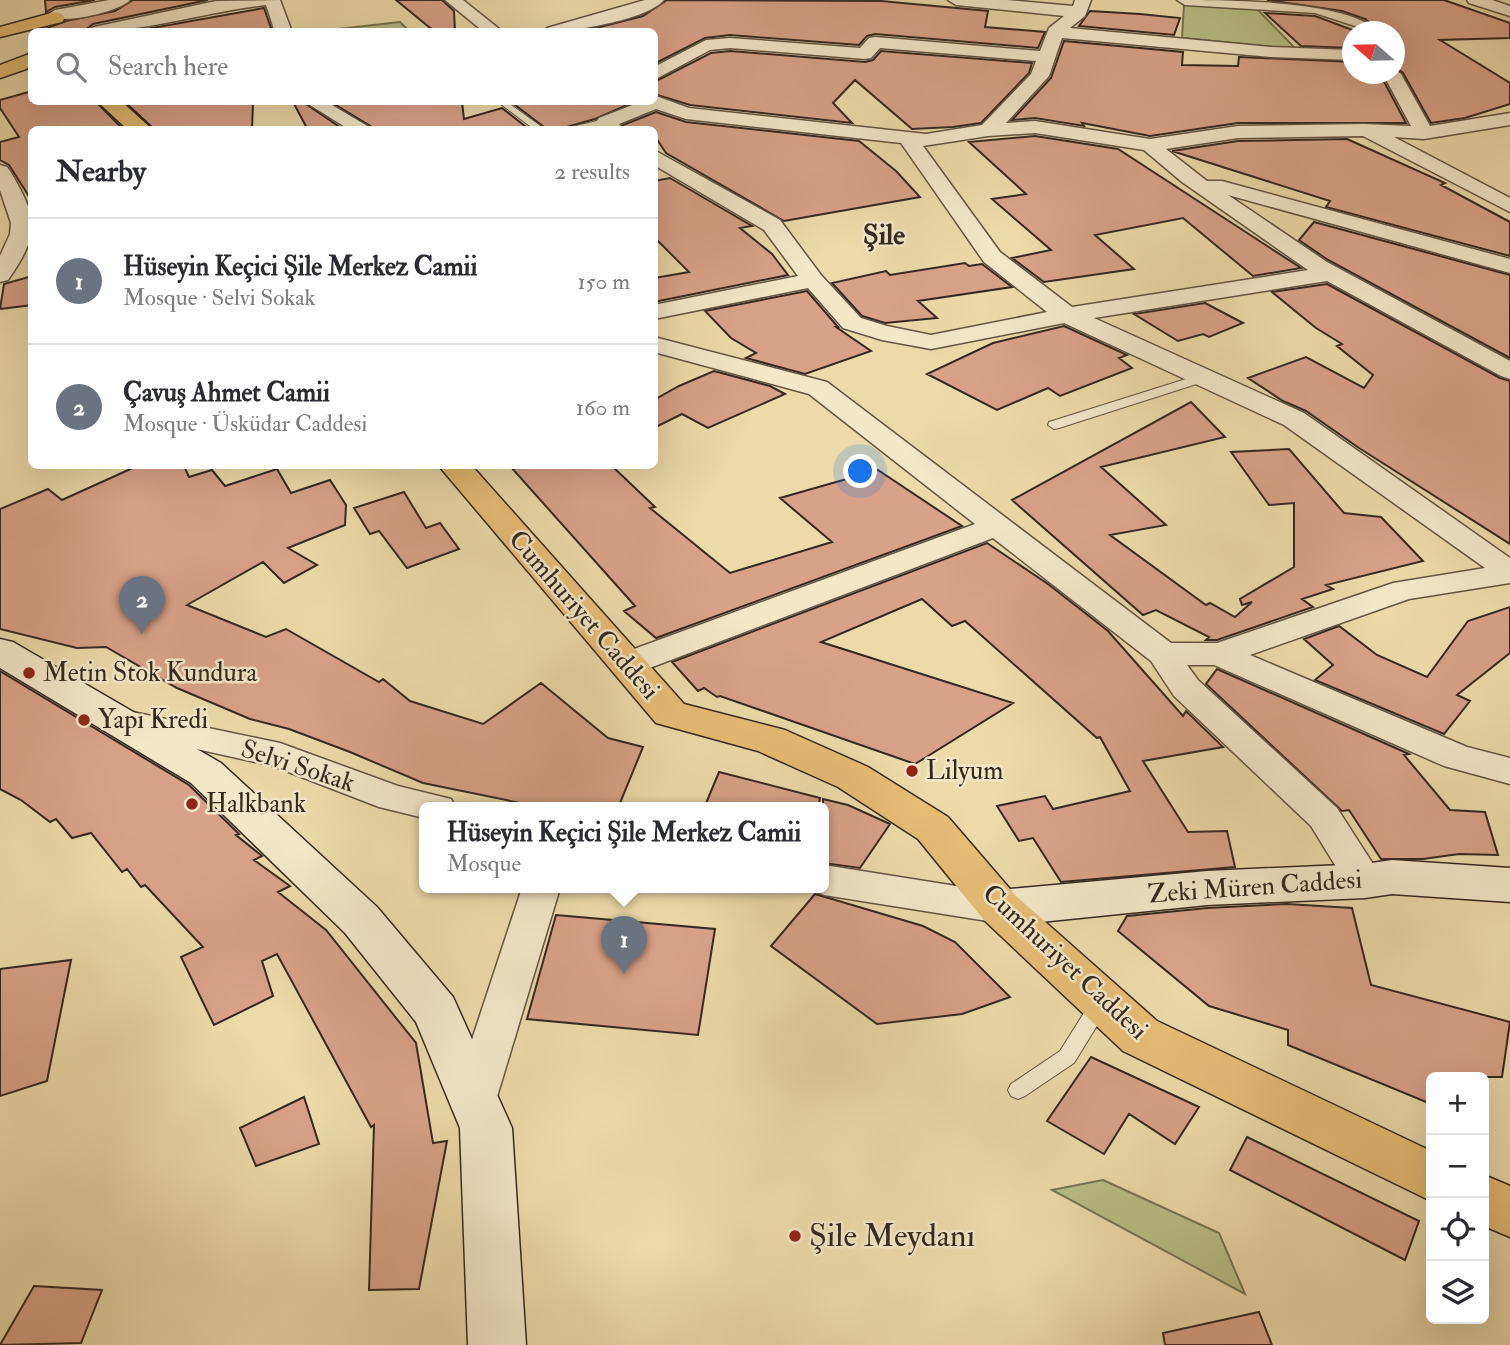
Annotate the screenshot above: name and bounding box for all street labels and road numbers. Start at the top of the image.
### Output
street label: Cumhuriyet Caddesi [502,524,666,706]
street label: Selvi Sokak [237,733,359,800]
street label: Zeki Müren Caddesi [1147,864,1363,910]
street label: Cumhuriyet Caddesi [976,877,1154,1047]

